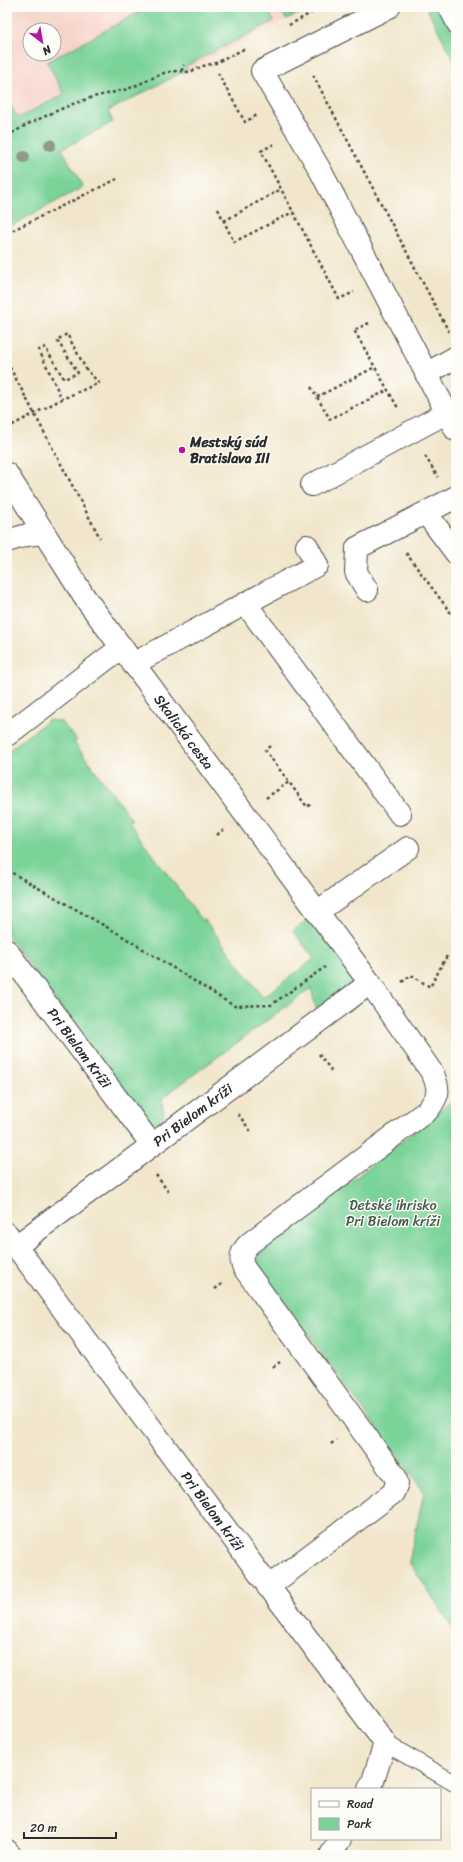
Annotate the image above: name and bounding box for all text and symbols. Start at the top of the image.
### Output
north arrow [22,22,62,62]
text: N [38,40,56,60]
place label: Mestský súd Bratislava III [189,430,270,471]
marker: Mestský súd Bratislava III [177,445,187,455]
street label: Skalická cesta [147,689,220,775]
street label: Pri Bielom Kríži [40,1002,118,1095]
street label: Pri Bielom kríži [148,1076,239,1153]
park label: Detské ihrisko Pri Bielom kríži [346,1193,441,1234]
street label: Pri Bielom kríži [174,1466,251,1558]
legend [311,1788,441,1840]
text: Road [347,1793,374,1815]
text: Park [347,1813,372,1835]
scale bar [24,1814,116,1840]
text: 20 m [30,1817,57,1839]

